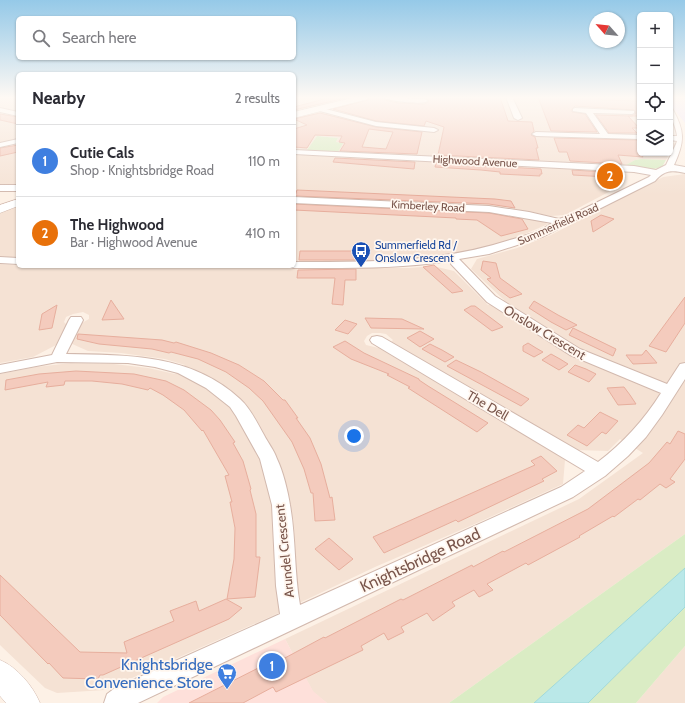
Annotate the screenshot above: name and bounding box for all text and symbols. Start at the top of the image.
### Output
north arrow [589,12,625,48]
map controls [637,12,673,156]
button: + [637,12,673,48]
search box [16,16,296,60]
icon: search [30,27,52,49]
text: Search here [62,29,137,47]
button: − [637,48,673,84]
button: locate [637,84,673,120]
text: Nearby [32,88,85,108]
text: 2 results [235,90,280,106]
button: layers [637,120,673,156]
text: Cutie Cals [70,144,134,162]
street label: Highwood Avenue [432,152,518,170]
text: 1 [43,153,47,169]
text: 110 m [248,153,280,169]
pin: 2 [597,161,623,191]
text: Shop · Knightsbridge Road [70,162,214,178]
street label: Kimberley Road [391,197,465,215]
street label: Summerfield Road [515,200,601,248]
text: The Highwood [70,216,164,234]
text: 2 [42,225,48,241]
text: 410 m [245,225,280,241]
text: Bar · Highwood Avenue [70,234,197,250]
place label: Summerfield Rd / Onslow Crescent [375,238,457,265]
bus stop icon: Summerfield Rd / Onslow Crescent [350,240,372,268]
street label: Onslow Crescent [501,301,589,363]
street label: The Dell [464,387,512,423]
your location [344,426,364,446]
street label: Arundel Crescent [271,503,297,599]
street label: Knightsbridge Road [357,524,483,596]
pin: 1 [259,651,285,681]
place label: Knightsbridge Convenience Store [85,655,213,692]
supermarket icon: Knightsbridge Convenience Store [216,662,238,690]

